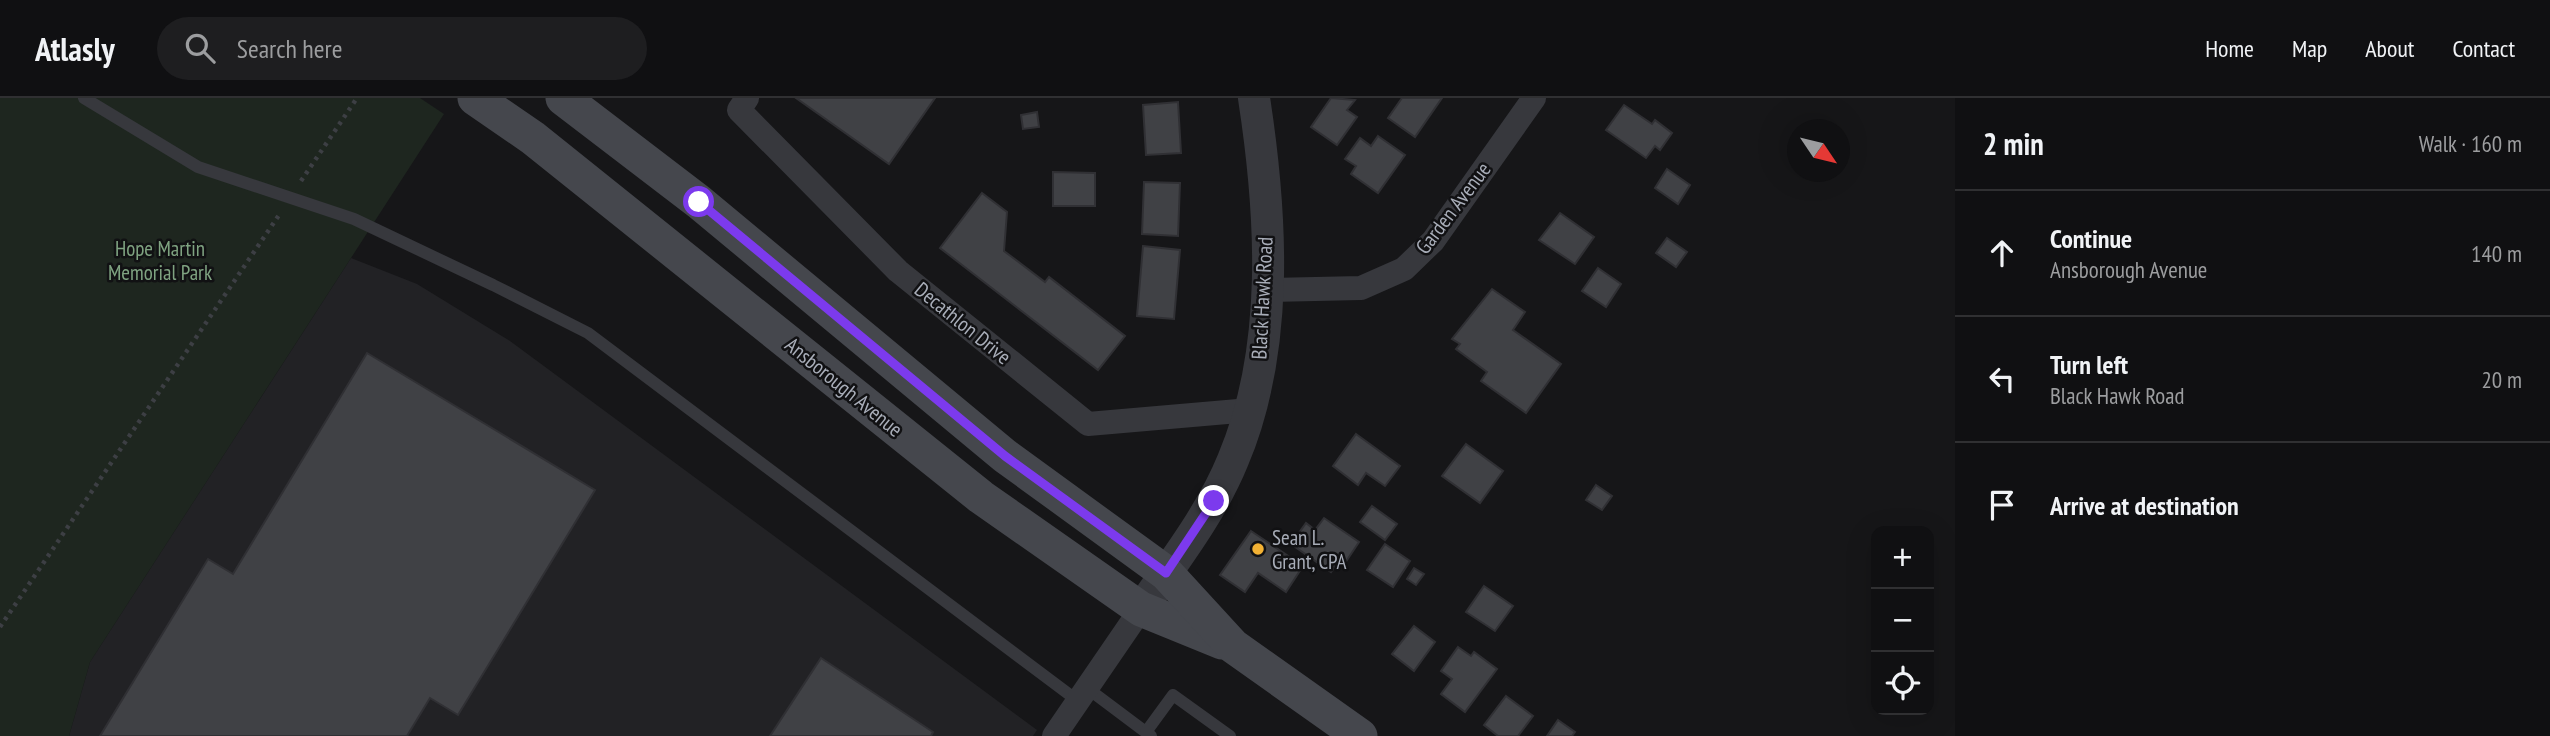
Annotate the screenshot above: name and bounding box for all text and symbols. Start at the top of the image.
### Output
search box [157,17,647,80]
text: Atlasly [35,27,115,70]
icon: search [181,29,219,67]
text: Search here [237,32,342,65]
text: Home [2205,33,2254,64]
text: Map [2292,33,2327,64]
text: About [2365,33,2414,64]
text: Contact [2452,33,2515,64]
north arrow [1787,119,1850,182]
text: 2 min [1983,124,2044,163]
text: Walk · 160 m [2419,129,2522,158]
street label: Garden Avenue [1410,157,1496,259]
route start [683,186,714,217]
text: Continue [2050,222,2132,255]
icon: ahead [1983,234,2021,272]
park label: Hope Martin Memorial Park [108,235,212,286]
street label: Black Hawk Road [1245,236,1279,360]
text: 140 m [2471,239,2522,268]
text: Ansborough Avenue [2050,255,2207,284]
street label: Decathlon Drive [909,276,1017,370]
street label: Ansborough Avenue [780,331,908,443]
text: Turn left [2050,348,2128,381]
icon: left [1983,360,2021,398]
text: 20 m [2481,365,2522,394]
text: Black Hawk Road [2050,381,2184,410]
route end [1198,485,1229,516]
icon: arrive [1983,486,2021,524]
text: Arrive at destination [2050,489,2239,522]
place label: Sean L. Grant, CPA [1272,524,1346,575]
map controls [1871,526,1934,715]
button: + [1871,526,1934,589]
marker: Sean L. Grant, CPA [1250,541,1266,557]
button: − [1871,589,1934,652]
button: locate [1871,652,1934,715]

